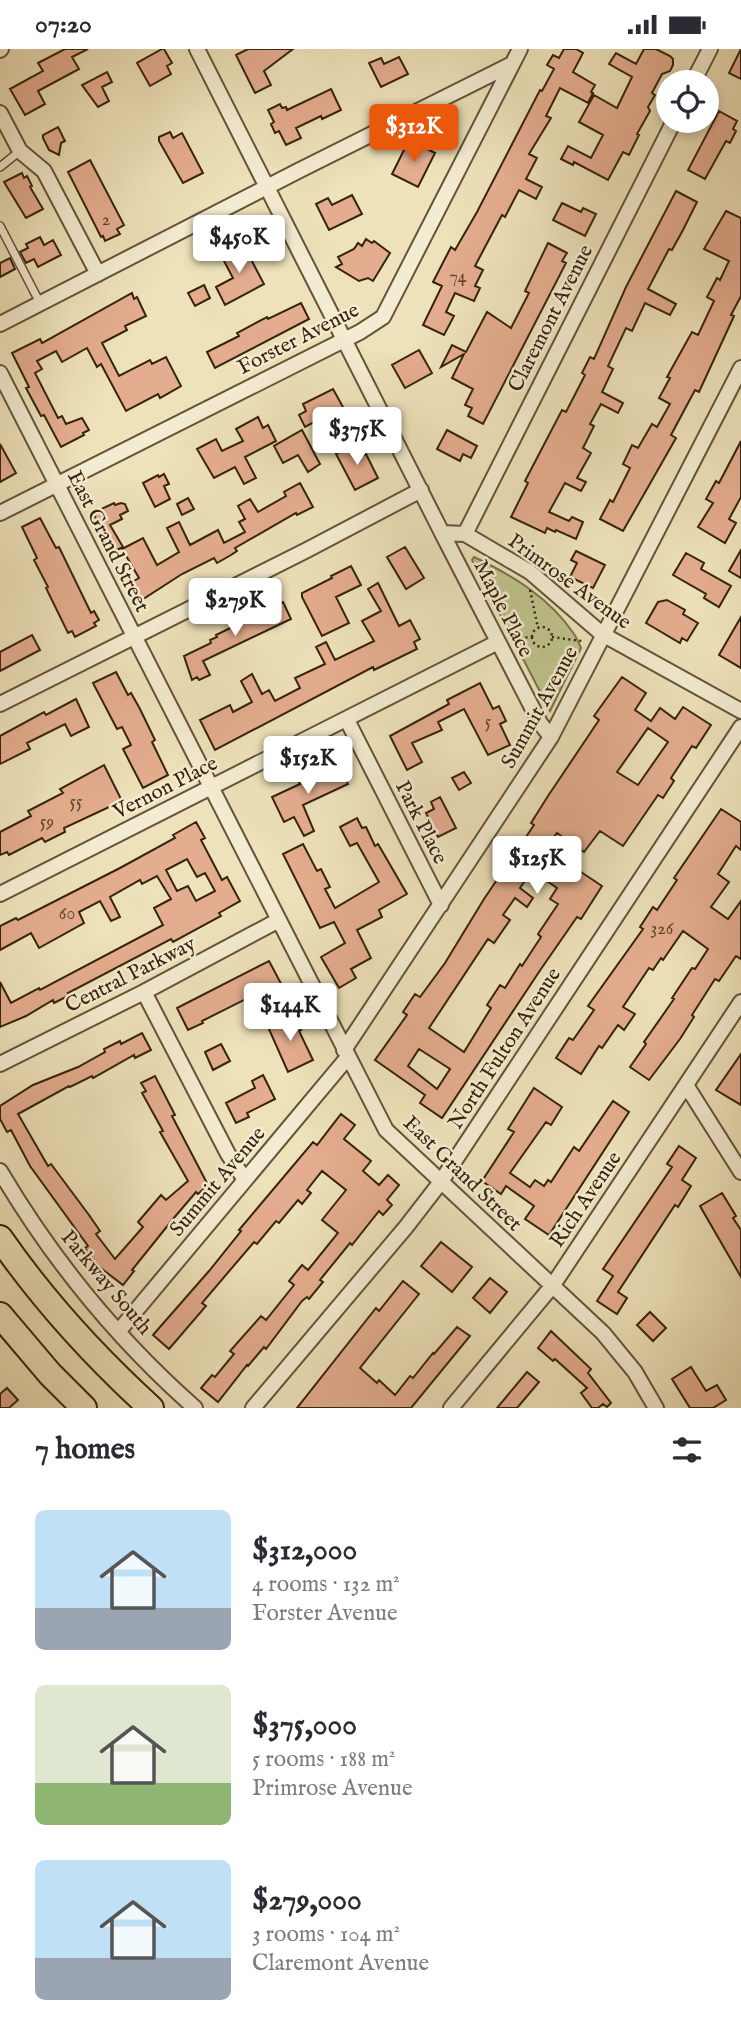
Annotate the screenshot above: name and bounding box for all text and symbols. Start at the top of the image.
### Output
text: 07:20 [35,8,92,41]
map controls [656,70,719,133]
button: locate [656,70,719,133]
pin: $312K [365,104,463,164]
text: $312K [385,112,443,141]
house number: 2 [102,209,110,232]
pin: $450K [190,215,288,275]
text: $450K [209,223,269,252]
street label: Claremont Avenue [503,240,600,397]
house number: 74 [449,266,467,289]
street label: Forster Avenue [233,297,364,382]
pin: $375K [308,407,406,467]
text: $375K [328,415,386,444]
street label: East Grand Street [60,466,155,617]
street label: Primrose Avenue [502,528,637,636]
street label: Maple Place [467,556,539,662]
pin: $279K [186,579,284,638]
text: $279K [205,586,265,615]
street label: Summit Avenue [496,642,585,774]
house number: 5 [485,711,492,734]
pin: $152K [259,737,357,796]
text: $152K [280,744,336,773]
street label: Vernon Place [108,750,223,827]
street label: Park Place [388,776,453,869]
house number: 55 [69,791,83,814]
house number: 59 [40,811,54,834]
pin: $125K [488,837,586,896]
text: $125K [509,844,566,873]
house number: 60 [59,903,75,926]
house number: 326 [651,918,674,941]
street label: Central Parkway [61,931,201,1020]
street label: North Fulton Avenue [443,962,568,1135]
pin: $144K [241,983,339,1043]
text: $144K [260,991,320,1020]
street label: East Grand Street [397,1110,527,1238]
street label: Summit Avenue [164,1121,272,1243]
street label: Rich Avenue [544,1146,628,1253]
street label: Parkway South [54,1225,158,1341]
text: 7 homes [35,1431,135,1469]
icon: filters [668,1431,706,1469]
text: $312,000 [252,1532,357,1570]
icon: home [91,1538,175,1622]
text: 4 rooms · 132 m² [252,1570,400,1599]
text: Forster Avenue [252,1599,397,1628]
text: $375,000 [252,1707,357,1745]
icon: home [91,1713,175,1797]
text: 5 rooms · 188 m² [252,1745,395,1774]
text: Primrose Avenue [252,1774,412,1803]
text: $279,000 [252,1882,362,1920]
icon: home [91,1888,175,1972]
text: 3 rooms · 104 m² [252,1920,400,1949]
text: Claremont Avenue [252,1949,429,1978]

